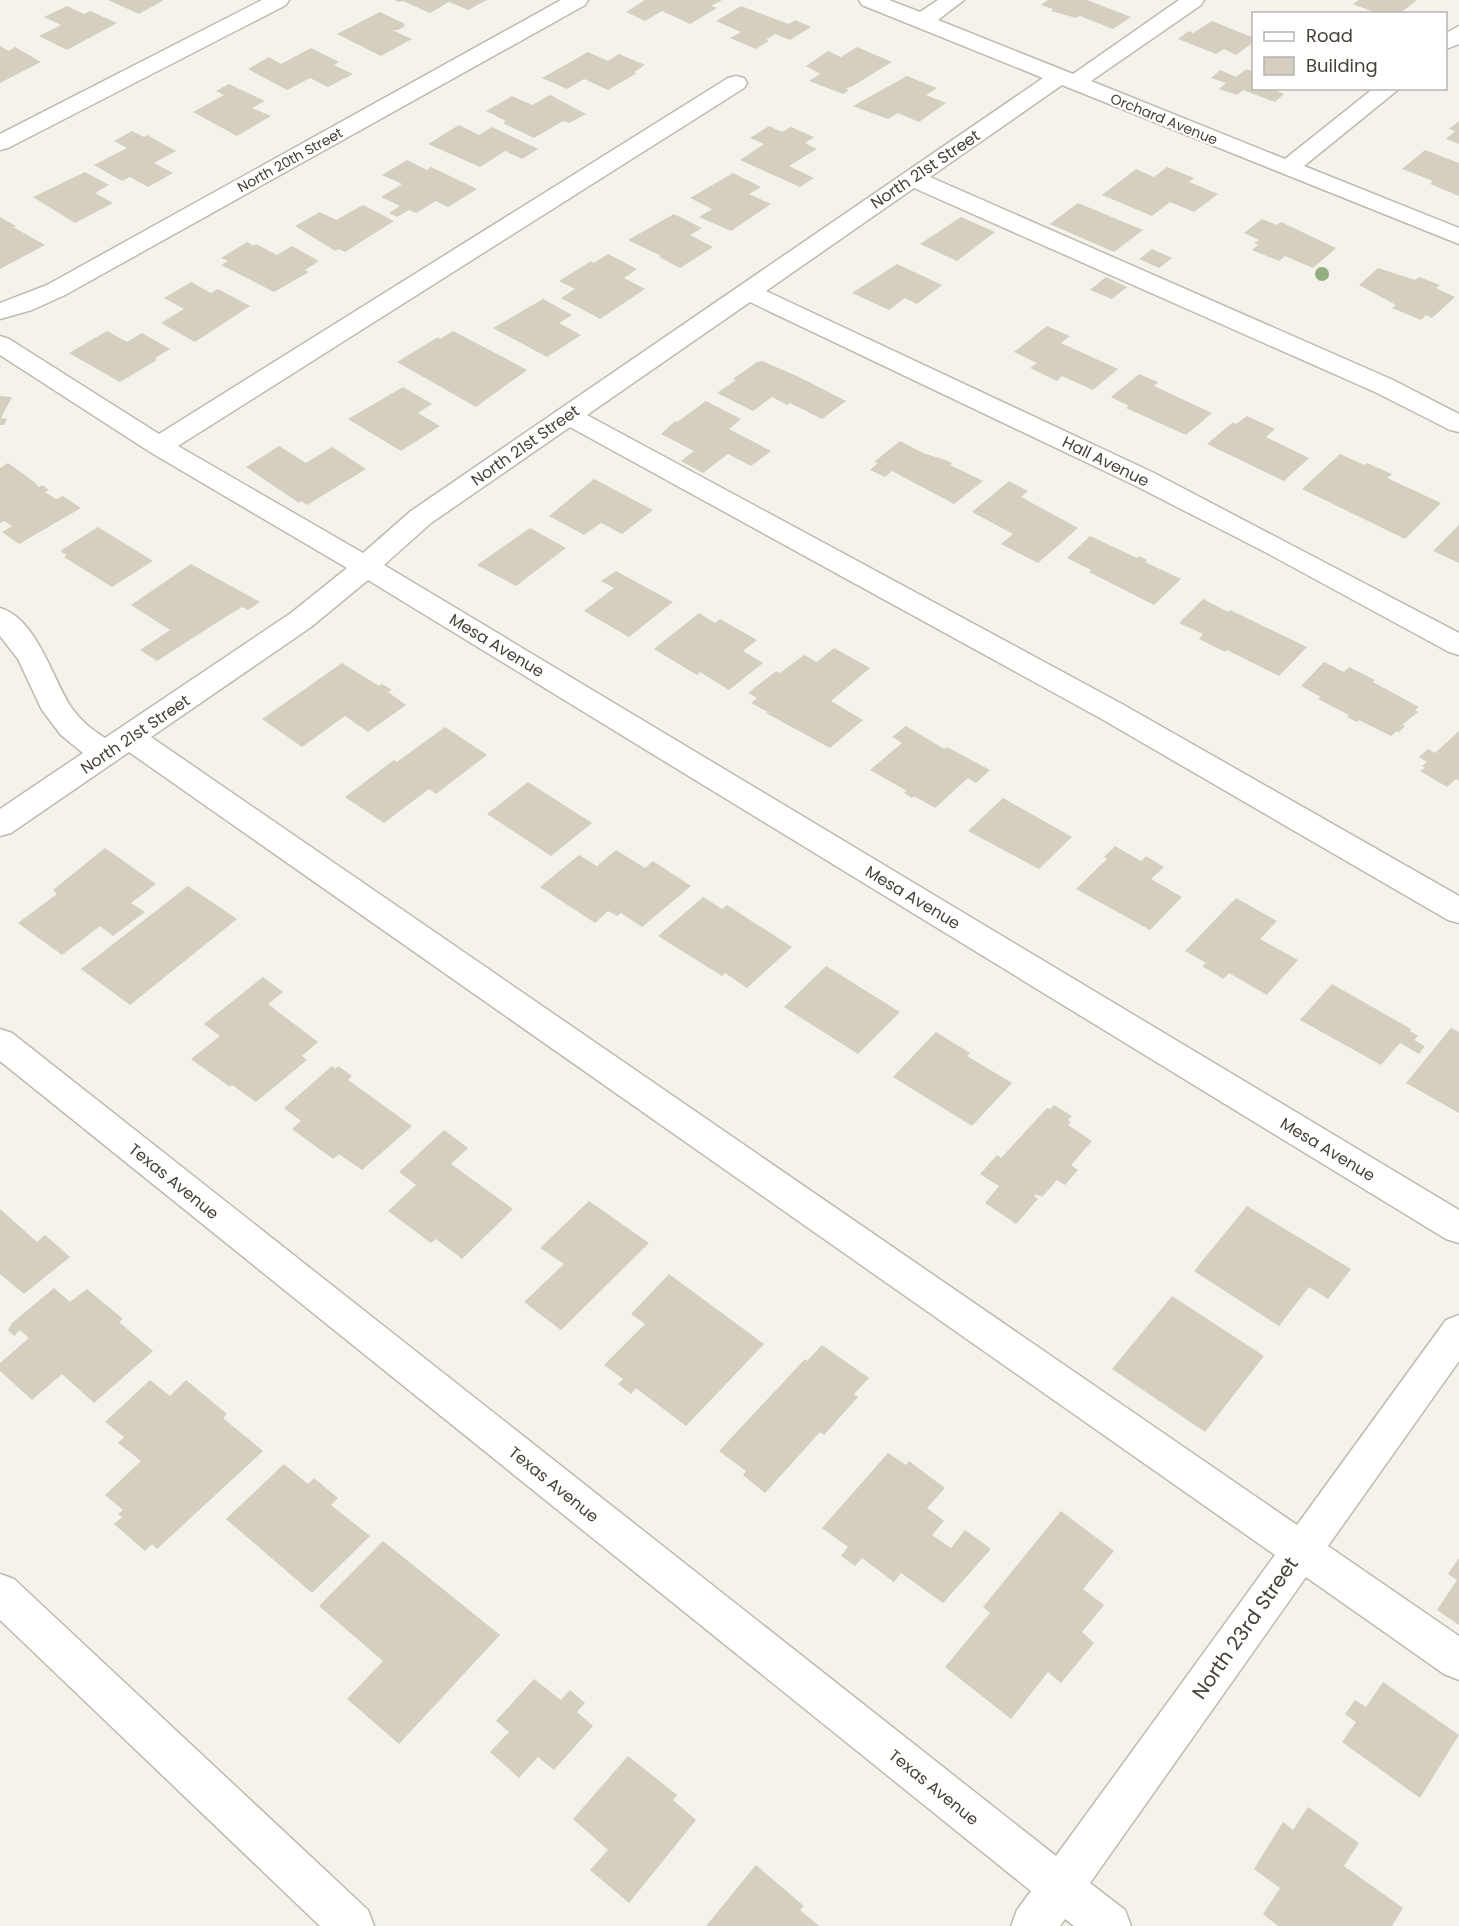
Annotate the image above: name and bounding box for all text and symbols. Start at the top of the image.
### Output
legend [1252,12,1447,90]
text: Road [1306,23,1353,48]
text: Building [1306,53,1378,78]
street label: Orchard Avenue [1107,88,1221,150]
street label: North 20th Street [234,123,346,197]
street label: North 21st Street [866,124,985,215]
street label: North 21st Street [467,399,584,491]
street label: Hall Avenue [1058,430,1153,492]
street label: Mesa Avenue [445,608,549,683]
street label: North 21st Street [76,689,195,780]
street label: Mesa Avenue [861,860,965,935]
street label: Mesa Avenue [1276,1112,1380,1187]
street label: Texas Avenue [124,1138,224,1225]
street label: Texas Avenue [504,1441,604,1528]
street label: North 23rd Street [1185,1551,1305,1705]
street label: Texas Avenue [884,1744,984,1831]

